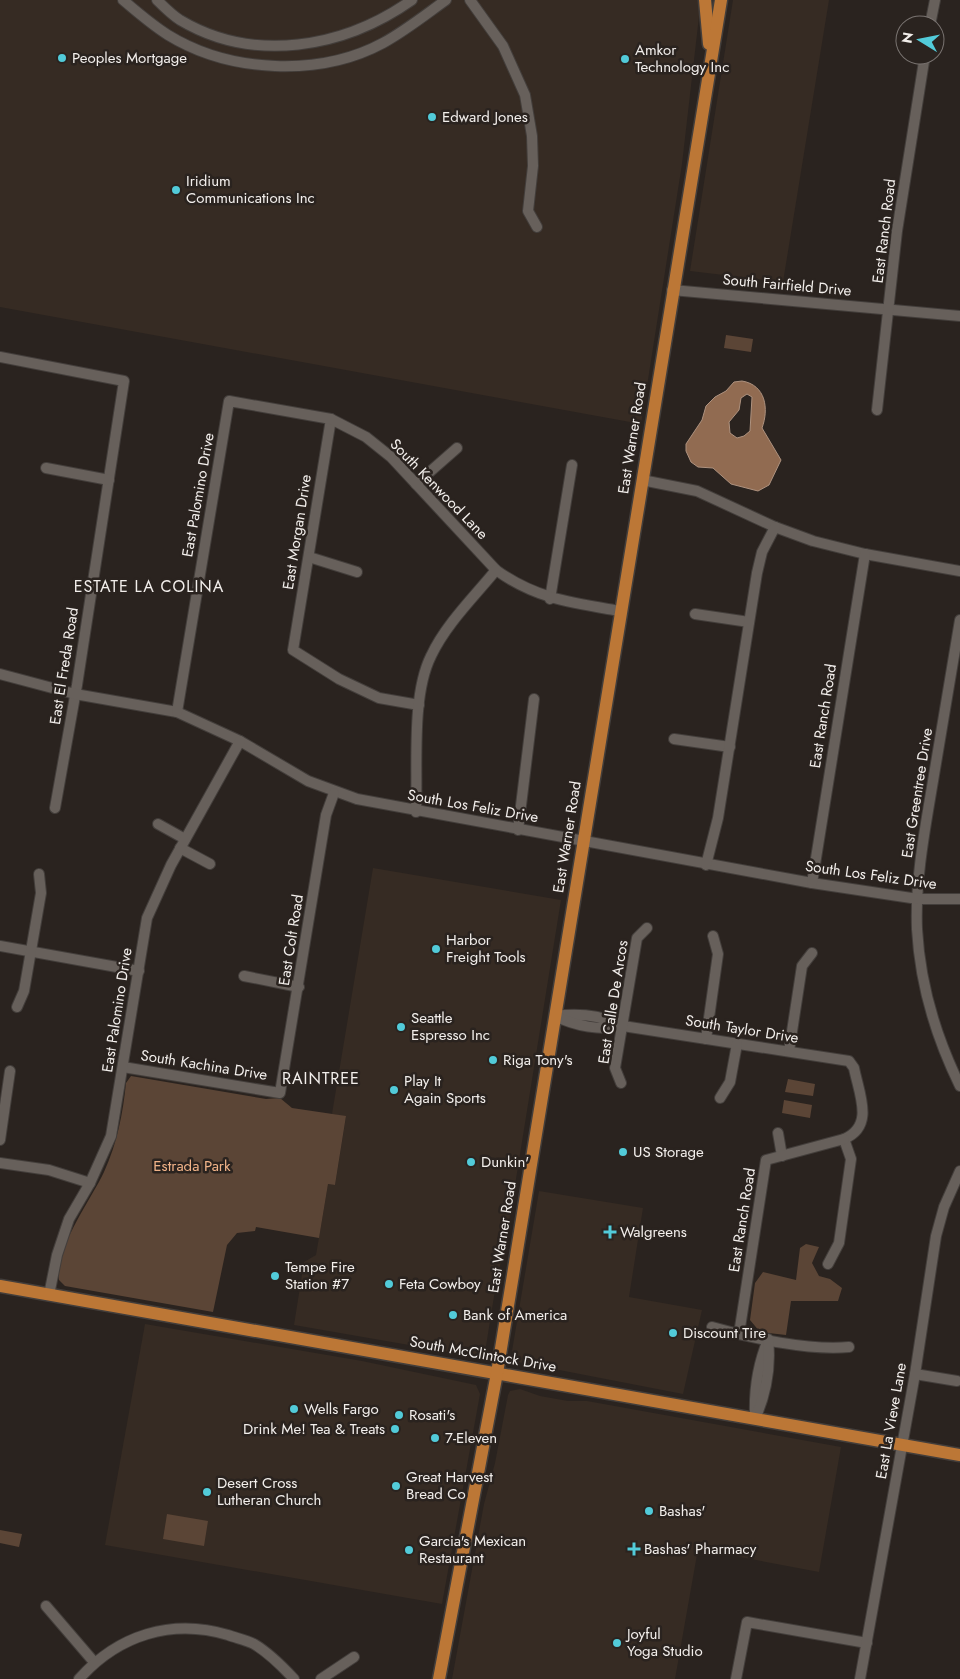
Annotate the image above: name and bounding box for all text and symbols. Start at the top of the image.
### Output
north arrow [895,15,945,65]
text: N [896,31,918,45]
place label: Amkor Technology Inc [635,39,729,78]
place label: Peoples Mortgage [72,47,187,69]
marker: Peoples Mortgage [56,52,68,64]
marker: Amkor Technology Inc [619,53,631,65]
place label: Edward Jones [442,106,528,128]
marker: Edward Jones [426,111,438,123]
place label: Iridium Communications Inc [186,170,315,209]
street label: East Ranch Road [867,178,901,284]
marker: Iridium Communications Inc [170,184,182,196]
street label: South Fairfield Drive [722,268,853,302]
street label: East Warner Road [612,381,652,495]
street label: East Palomino Drive [176,431,220,559]
street label: South Kenwood Lane [385,434,493,545]
street label: East Morgan Drive [277,473,317,591]
district label: ESTATE LA COLINA [74,575,224,598]
street label: East El Freda Road [44,606,84,726]
street label: East Ranch Road [804,662,842,770]
street label: East Greentree Drive [896,726,938,860]
street label: East Warner Road [547,780,587,894]
street label: South Los Feliz Drive [406,784,540,828]
street label: South Los Feliz Drive [804,855,938,895]
street label: East Colt Road [273,893,309,987]
place label: Harbor Freight Tools [446,929,526,968]
street label: East Calle De Arcos [592,939,634,1065]
marker: Harbor Freight Tools [430,943,442,955]
street label: East Palomino Drive [96,946,138,1074]
place label: Seattle Espresso Inc [411,1007,490,1046]
street label: South Taylor Drive [684,1009,800,1049]
marker: Seattle Espresso Inc [395,1021,407,1033]
street label: South Kachina Drive [139,1044,269,1086]
place label: Riga Tony's [503,1049,572,1071]
marker: Riga Tony's [487,1054,499,1066]
district label: RAINTREE [282,1067,360,1090]
place label: Play It Again Sports [404,1070,486,1109]
marker: Play It Again Sports [388,1084,400,1096]
place label: US Storage [633,1141,704,1163]
marker: US Storage [617,1146,629,1158]
place label: Dunkin' [481,1151,529,1173]
park label: Estrada Park [153,1155,231,1177]
marker: Dunkin' [465,1156,477,1168]
street label: East Ranch Road [723,1166,761,1274]
street label: East Warner Road [482,1180,522,1294]
place label: Walgreens [620,1221,687,1243]
marker: Walgreens [604,1226,616,1238]
place label: Tempe Fire Station #7 [285,1256,355,1295]
marker: Tempe Fire Station #7 [269,1270,281,1282]
place label: Feta Cowboy [399,1273,481,1295]
marker: Feta Cowboy [383,1278,395,1290]
place label: Bank of America [463,1304,567,1326]
marker: Bank of America [447,1309,459,1321]
place label: Discount Tire [683,1322,766,1344]
marker: Discount Tire [667,1327,679,1339]
street label: South McClintock Drive [408,1330,558,1378]
street label: East La Vieve Lane [870,1361,912,1481]
place label: Wells Fargo [304,1398,379,1420]
marker: Wells Fargo [288,1403,300,1415]
place label: Rosati's [409,1404,455,1426]
marker: Rosati's [393,1409,405,1421]
place label: Drink Me! Tea & Treats [243,1418,385,1440]
marker: Drink Me! Tea & Treats [389,1423,401,1435]
place label: 7-Eleven [445,1427,497,1449]
marker: 7-Eleven [429,1432,441,1444]
place label: Great Harvest Bread Co [406,1466,493,1505]
place label: Desert Cross Lutheran Church [217,1472,321,1511]
marker: Great Harvest Bread Co [390,1480,402,1492]
marker: Desert Cross Lutheran Church [201,1486,213,1498]
place label: Bashas' [659,1500,706,1522]
marker: Bashas' [643,1505,655,1517]
place label: Garcia's Mexican Restaurant [419,1530,526,1569]
place label: Bashas' Pharmacy [644,1538,757,1560]
marker: Bashas' Pharmacy [628,1543,640,1555]
marker: Garcia's Mexican Restaurant [403,1544,415,1556]
place label: Joyful Yoga Studio [625,1623,703,1662]
marker: Joyful Yoga Studio [611,1637,623,1649]

